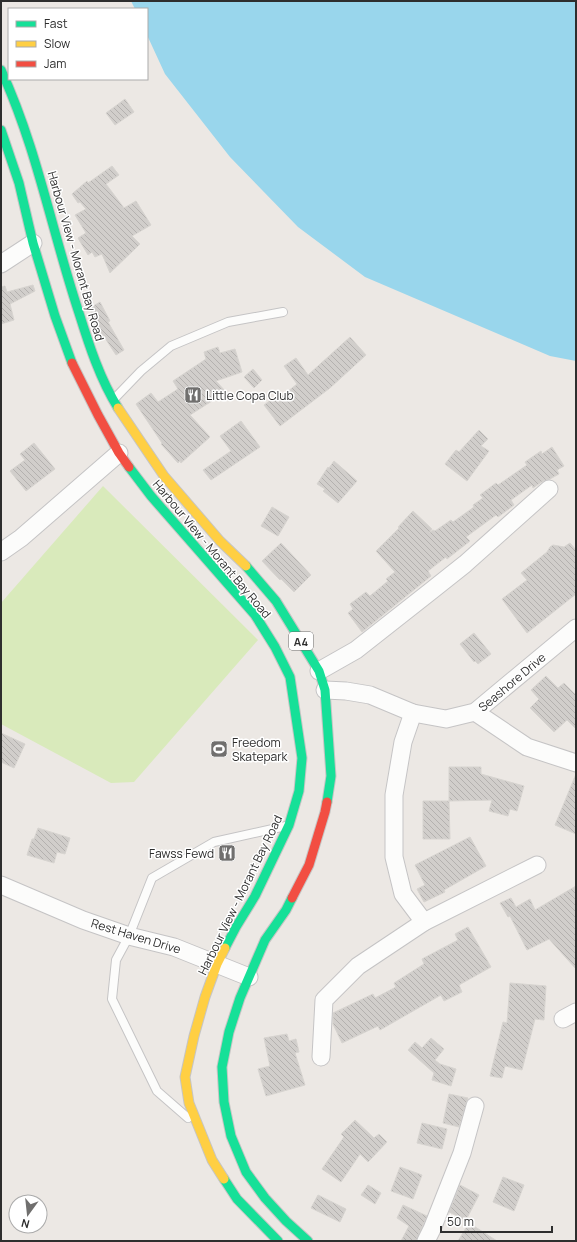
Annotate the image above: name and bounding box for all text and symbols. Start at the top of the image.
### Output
legend [8,8,148,80]
text: Fast [44,15,68,32]
text: Slow [44,35,70,52]
text: Jam [44,55,66,72]
street label: Harbour View - Morant Bay Road [44,169,108,343]
restaurant icon: Little Copa Club [183,385,203,405]
place label: Little Copa Club [206,387,294,404]
street label: Harbour View - Morant Bay Road [149,476,275,622]
road number: A4 [289,632,313,650]
street label: Seashore Drive [475,649,549,715]
place label: Freedom Skatepark [232,734,289,765]
sports icon: Freedom Skatepark [209,739,229,759]
street label: Harbour View - Morant Bay Road [194,812,286,978]
restaurant icon: Fawss Fewd [217,843,237,863]
place label: Fawss Fewd [149,845,214,862]
street label: Rest Haven Drive [89,914,183,958]
north arrow [8,1194,48,1234]
scale bar [441,1208,552,1234]
text: 50 m [447,1213,474,1230]
text: N [19,1216,31,1232]

